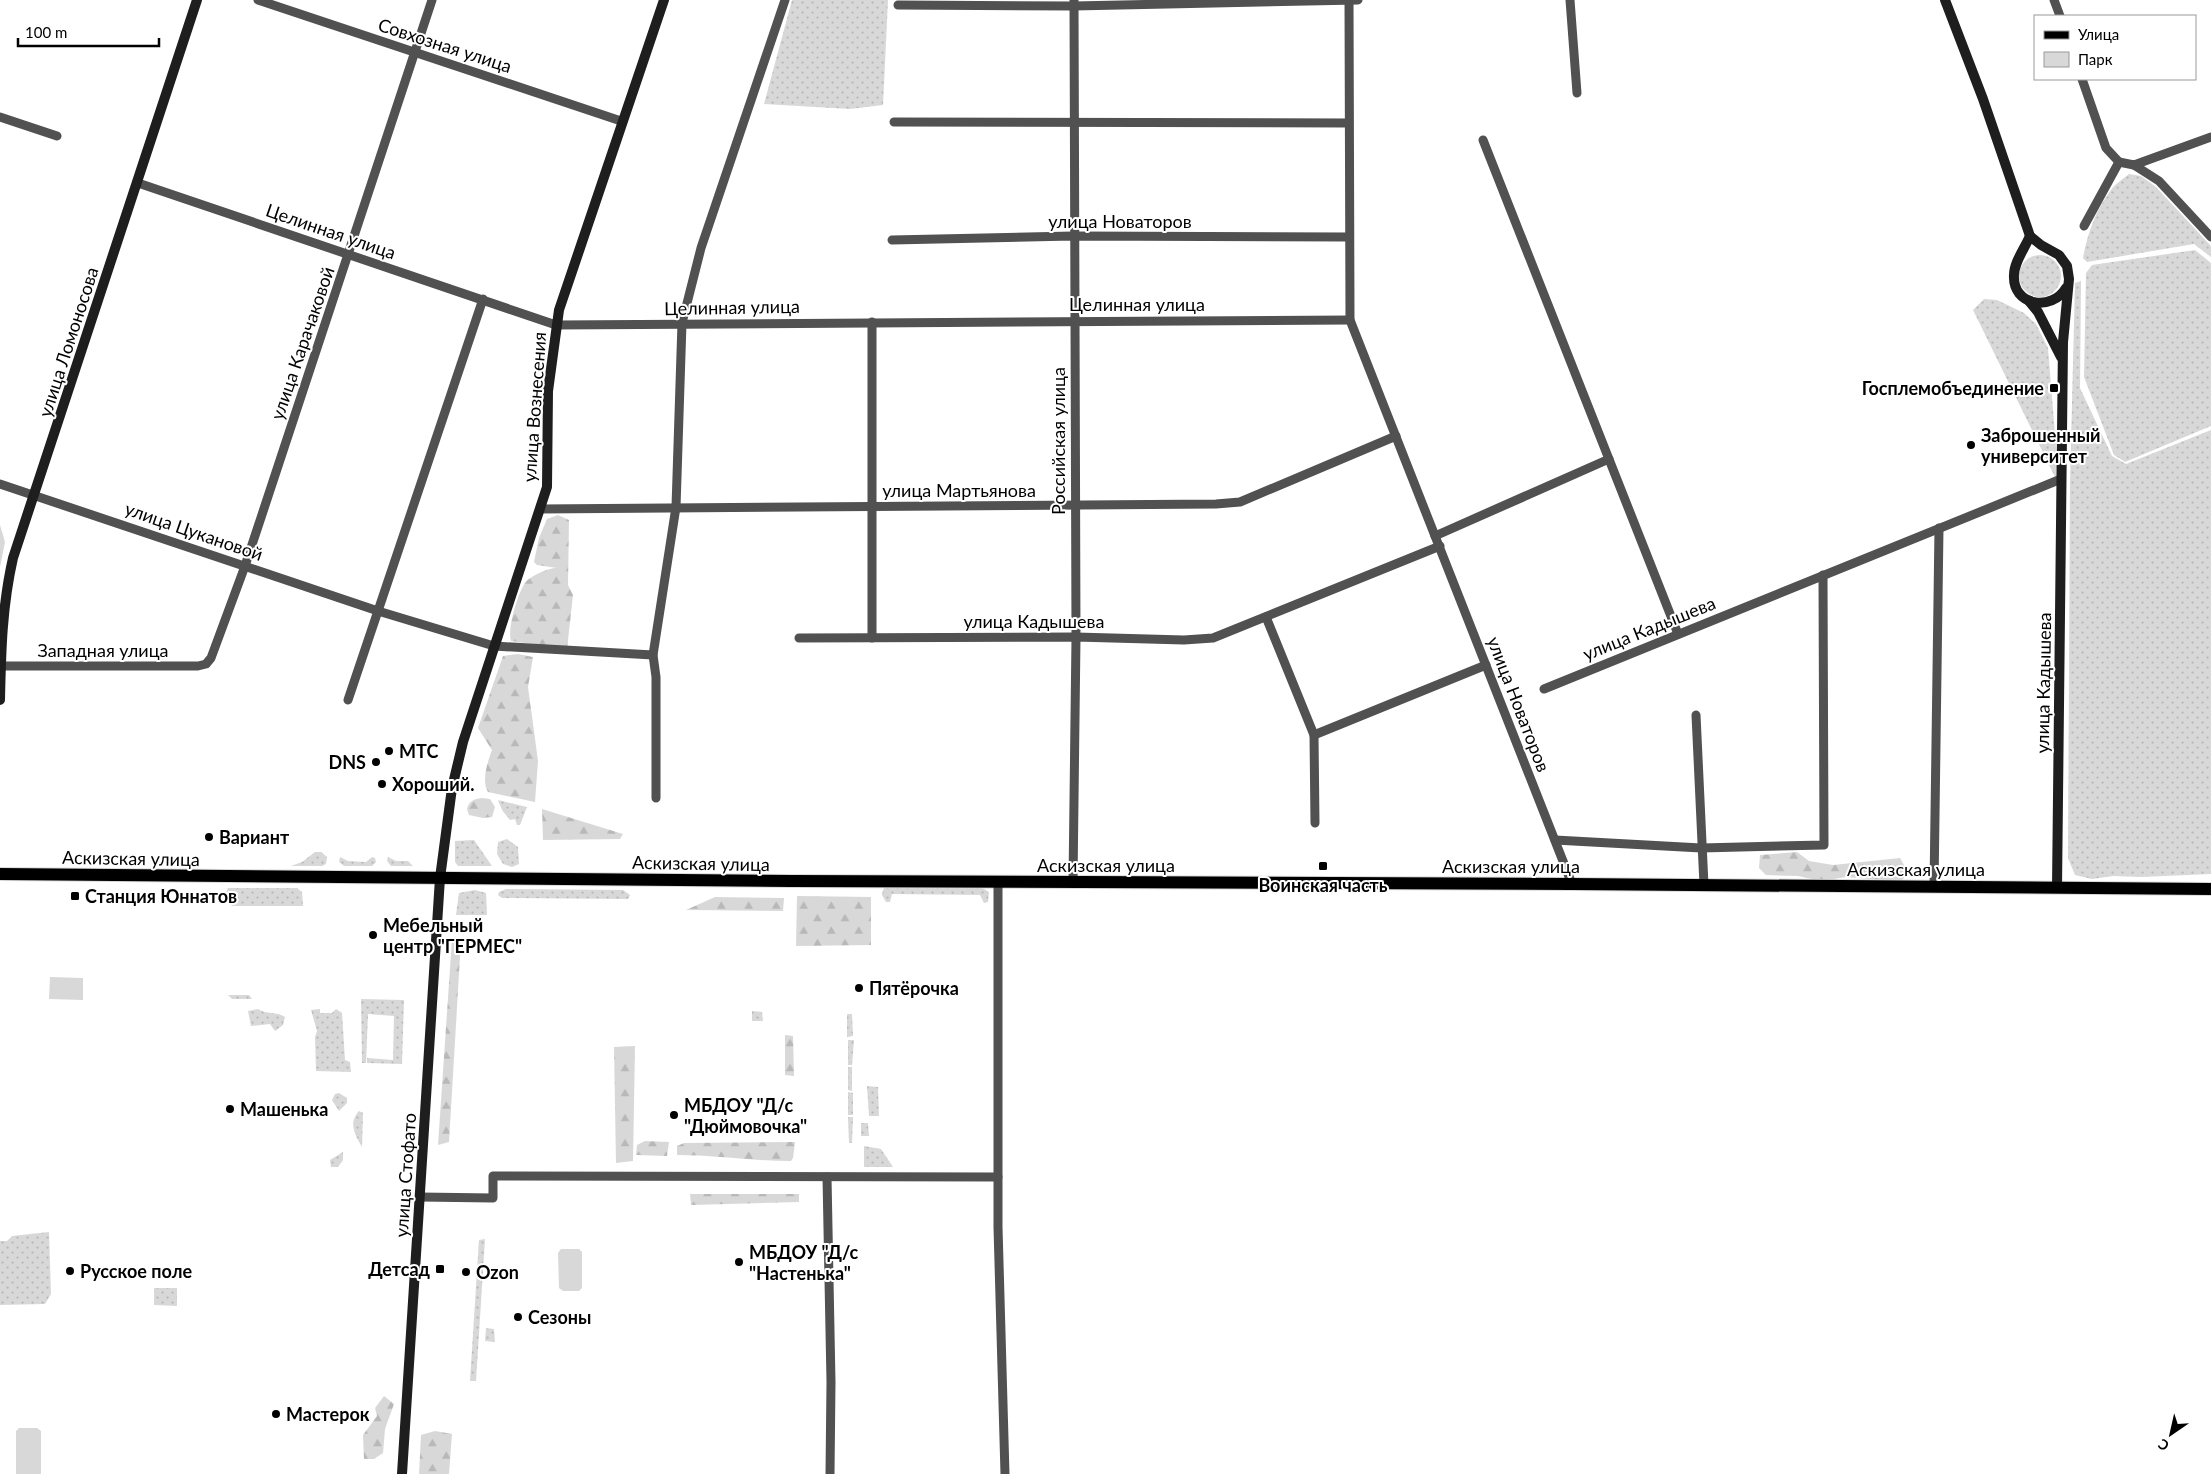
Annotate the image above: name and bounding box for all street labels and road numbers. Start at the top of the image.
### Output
street label: Совхозная улица [375,13,515,77]
street label: Целинная улица [263,198,399,264]
street label: улица Новаторов [1048,210,1192,232]
street label: улица Ломоносова [33,264,103,420]
street label: улица Карачаковой [265,264,339,422]
street label: Целинная улица [1069,293,1205,315]
street label: Целинная улица [664,295,800,319]
street label: улица Вознесения [518,331,550,483]
street label: Российская улица [1047,367,1069,515]
street label: улица Мартьянова [882,479,1036,501]
street label: улица Цукановой [122,497,266,565]
street label: улица Кадышева [1580,591,1718,665]
street label: улица Кадышева [964,610,1104,632]
street label: улица Кадышева [2031,612,2055,754]
street label: улица Новаторов [1483,633,1555,775]
street label: Западная улица [37,639,169,661]
street label: Аскизская улица [62,846,200,870]
street label: Аскизская улица [632,851,770,875]
street label: Аскизская улица [1037,854,1175,876]
street label: Аскизская улица [1442,855,1580,877]
street label: Аскизская улица [1847,858,1985,880]
street label: улица Стофато [390,1112,420,1238]

